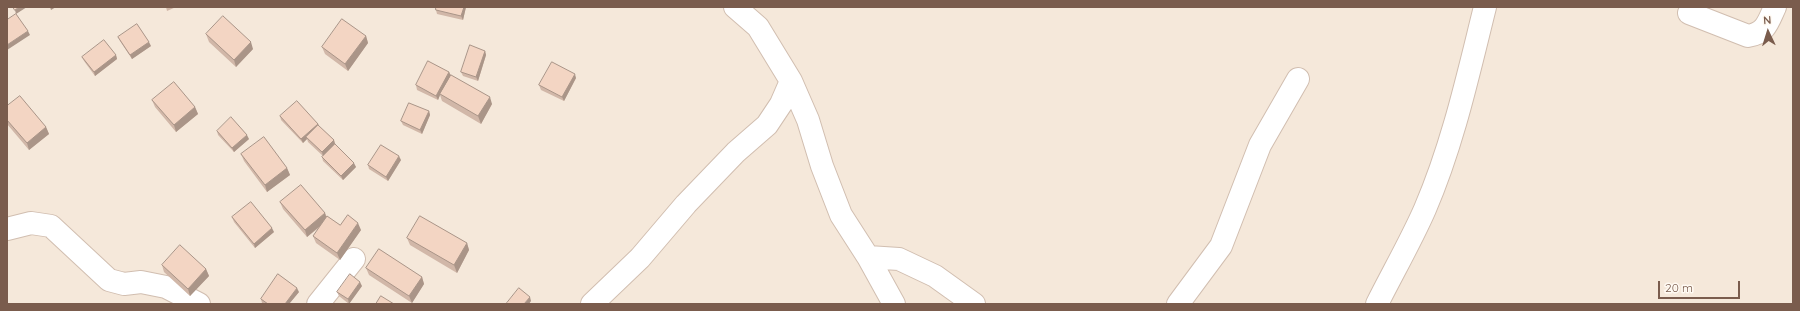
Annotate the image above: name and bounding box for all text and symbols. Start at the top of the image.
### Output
north arrow [1748,12,1788,52]
text: N [1763,13,1772,27]
scale bar [1660,273,1742,299]
text: 20 m [1665,280,1693,295]

